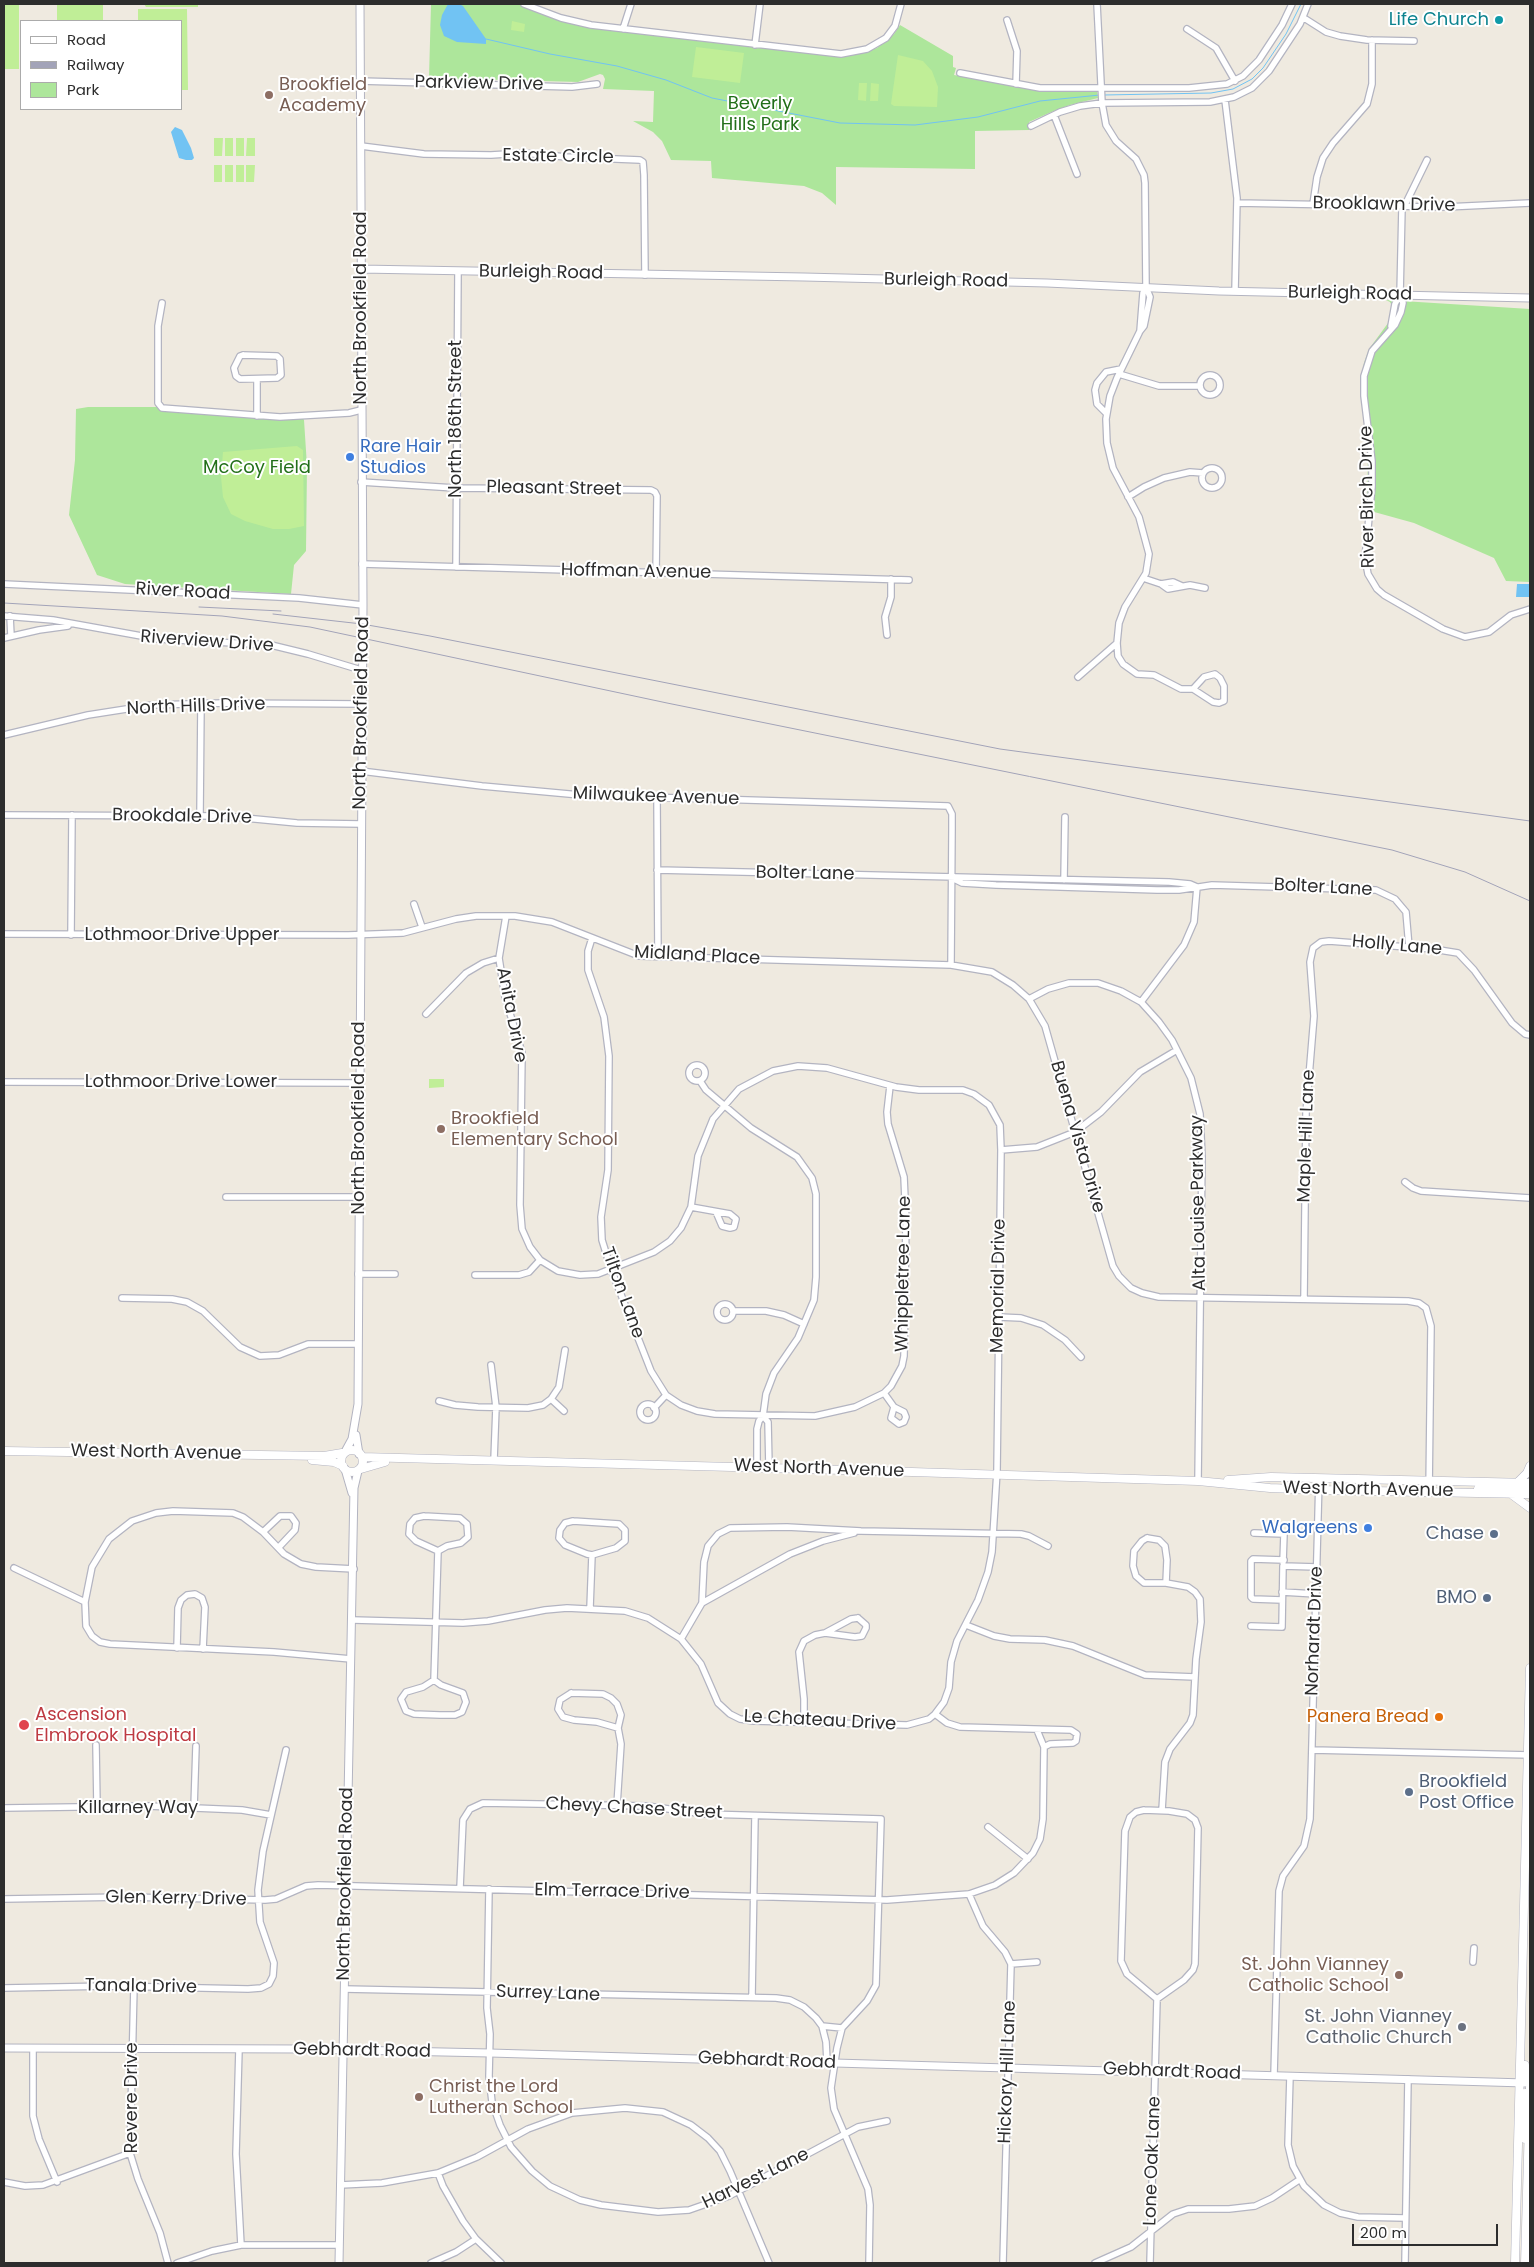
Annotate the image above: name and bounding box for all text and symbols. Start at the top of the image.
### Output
place label: Life Church [1389,9,1489,31]
marker: Life Church [1493,14,1505,26]
legend [20,20,182,110]
text: Road [67,29,106,50]
text: Railway [67,54,125,75]
street label: Parkview Drive [414,72,544,96]
place label: Brookfield Academy [279,74,367,116]
text: Park [67,79,99,100]
marker: Brookfield Academy [263,89,275,101]
park label: Beverly Hills Park [721,93,799,136]
street label: Estate Circle [502,145,614,169]
street label: Brooklawn Drive [1312,193,1456,217]
street label: North Brookfield Road [350,211,372,405]
street label: Burleigh Road [479,261,603,285]
street label: Burleigh Road [884,269,1008,293]
street label: Burleigh Road [1288,282,1412,306]
street label: North 186th Street [445,340,467,498]
street label: River Birch Drive [1356,425,1380,569]
place label: Rare Hair Studios [360,436,442,478]
marker: Rare Hair Studios [344,451,356,463]
park label: McCoy Field [203,457,311,479]
street label: Pleasant Street [486,477,622,501]
street label: Hoffman Avenue [561,560,711,584]
street label: River Road [135,579,231,605]
street label: North Brookfield Road [350,616,374,810]
street label: Riverview Drive [140,627,274,657]
street label: North Hills Drive [126,694,266,720]
street label: Milwaukee Avenue [572,783,740,811]
street label: Brookdale Drive [112,805,252,829]
street label: Bolter Lane [755,862,855,886]
street label: Bolter Lane [1273,875,1373,901]
street label: Lothmoor Drive Upper [85,924,279,946]
street label: Holly Lane [1351,931,1443,961]
street label: Midland Place [633,942,761,970]
street label: Anita Drive [491,965,531,1065]
street label: North Brookfield Road [348,1021,370,1215]
street label: Buena Vista Drive [1045,1059,1109,1215]
street label: Maple Hill Lane [1294,1069,1320,1203]
street label: Lothmoor Drive Lower [85,1071,277,1093]
place label: Brookfield Elementary School [451,1108,618,1150]
street label: Alta Louise Parkway [1187,1115,1211,1291]
marker: Brookfield Elementary School [435,1123,447,1135]
street label: Whippletree Lane [892,1196,916,1352]
street label: Memorial Drive [987,1219,1011,1353]
street label: Tilton Lane [596,1244,648,1342]
street label: West North Avenue [70,1441,242,1465]
street label: West North Avenue [733,1455,905,1483]
street label: West North Avenue [1282,1478,1454,1502]
place label: Walgreens [1262,1517,1358,1539]
marker: Walgreens [1362,1522,1374,1534]
place label: Chase [1426,1523,1484,1545]
marker: Chase [1488,1528,1500,1540]
street label: Norhardt Drive [1302,1566,1328,1696]
place label: BMO [1436,1587,1477,1609]
marker: BMO [1481,1592,1493,1604]
place label: Ascension Elmbrook Hospital [35,1704,196,1746]
street label: Le Chateau Drive [743,1706,897,1736]
place label: Panera Bread [1307,1706,1429,1728]
marker: Panera Bread [1433,1711,1445,1723]
marker: Ascension Elmbrook Hospital [17,1718,31,1732]
place label: Brookfield Post Office [1419,1771,1514,1814]
marker: Brookfield Post Office [1403,1786,1415,1798]
street label: North Brookfield Road [334,1787,358,1981]
street label: Chevy Chase Street [545,1794,723,1824]
street label: Killarney Way [78,1797,198,1819]
street label: Elm Terrace Drive [534,1880,690,1904]
street label: Glen Kerry Drive [105,1887,247,1911]
place label: St. John Vianney Catholic School [1241,1954,1389,1996]
marker: St. John Vianney Catholic School [1393,1969,1405,1981]
street label: Tanala Drive [85,1975,197,1999]
street label: Surrey Lane [496,1981,600,2007]
street label: Hickory Hill Lane [995,2000,1021,2144]
place label: St. John Vianney Catholic Church [1304,2006,1452,2048]
marker: St. John Vianney Catholic Church [1456,2021,1468,2033]
street label: Gebhardt Road [293,2039,431,2063]
street label: Revere Drive [121,2042,143,2154]
street label: Gebhardt Road [698,2048,836,2074]
street label: Gebhardt Road [1103,2059,1241,2085]
place label: Christ the Lord Lutheran School [429,2076,573,2118]
marker: Christ the Lord Lutheran School [413,2091,425,2103]
street label: Lone Oak Lane [1140,2096,1166,2226]
street label: Harvest Lane [699,2144,813,2214]
scale bar [1354,2214,1500,2246]
text: 200 m [1360,2222,1407,2243]

